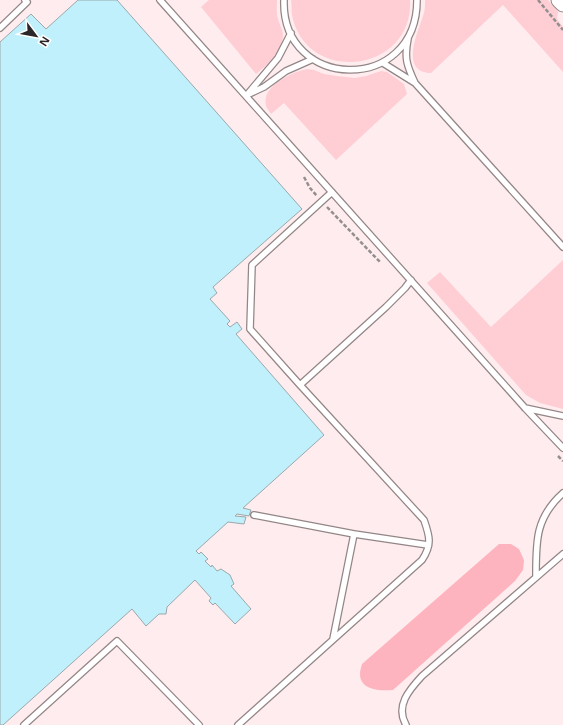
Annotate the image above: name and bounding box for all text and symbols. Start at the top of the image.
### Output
north arrow [16,16,56,56]
text: N [36,34,54,49]

